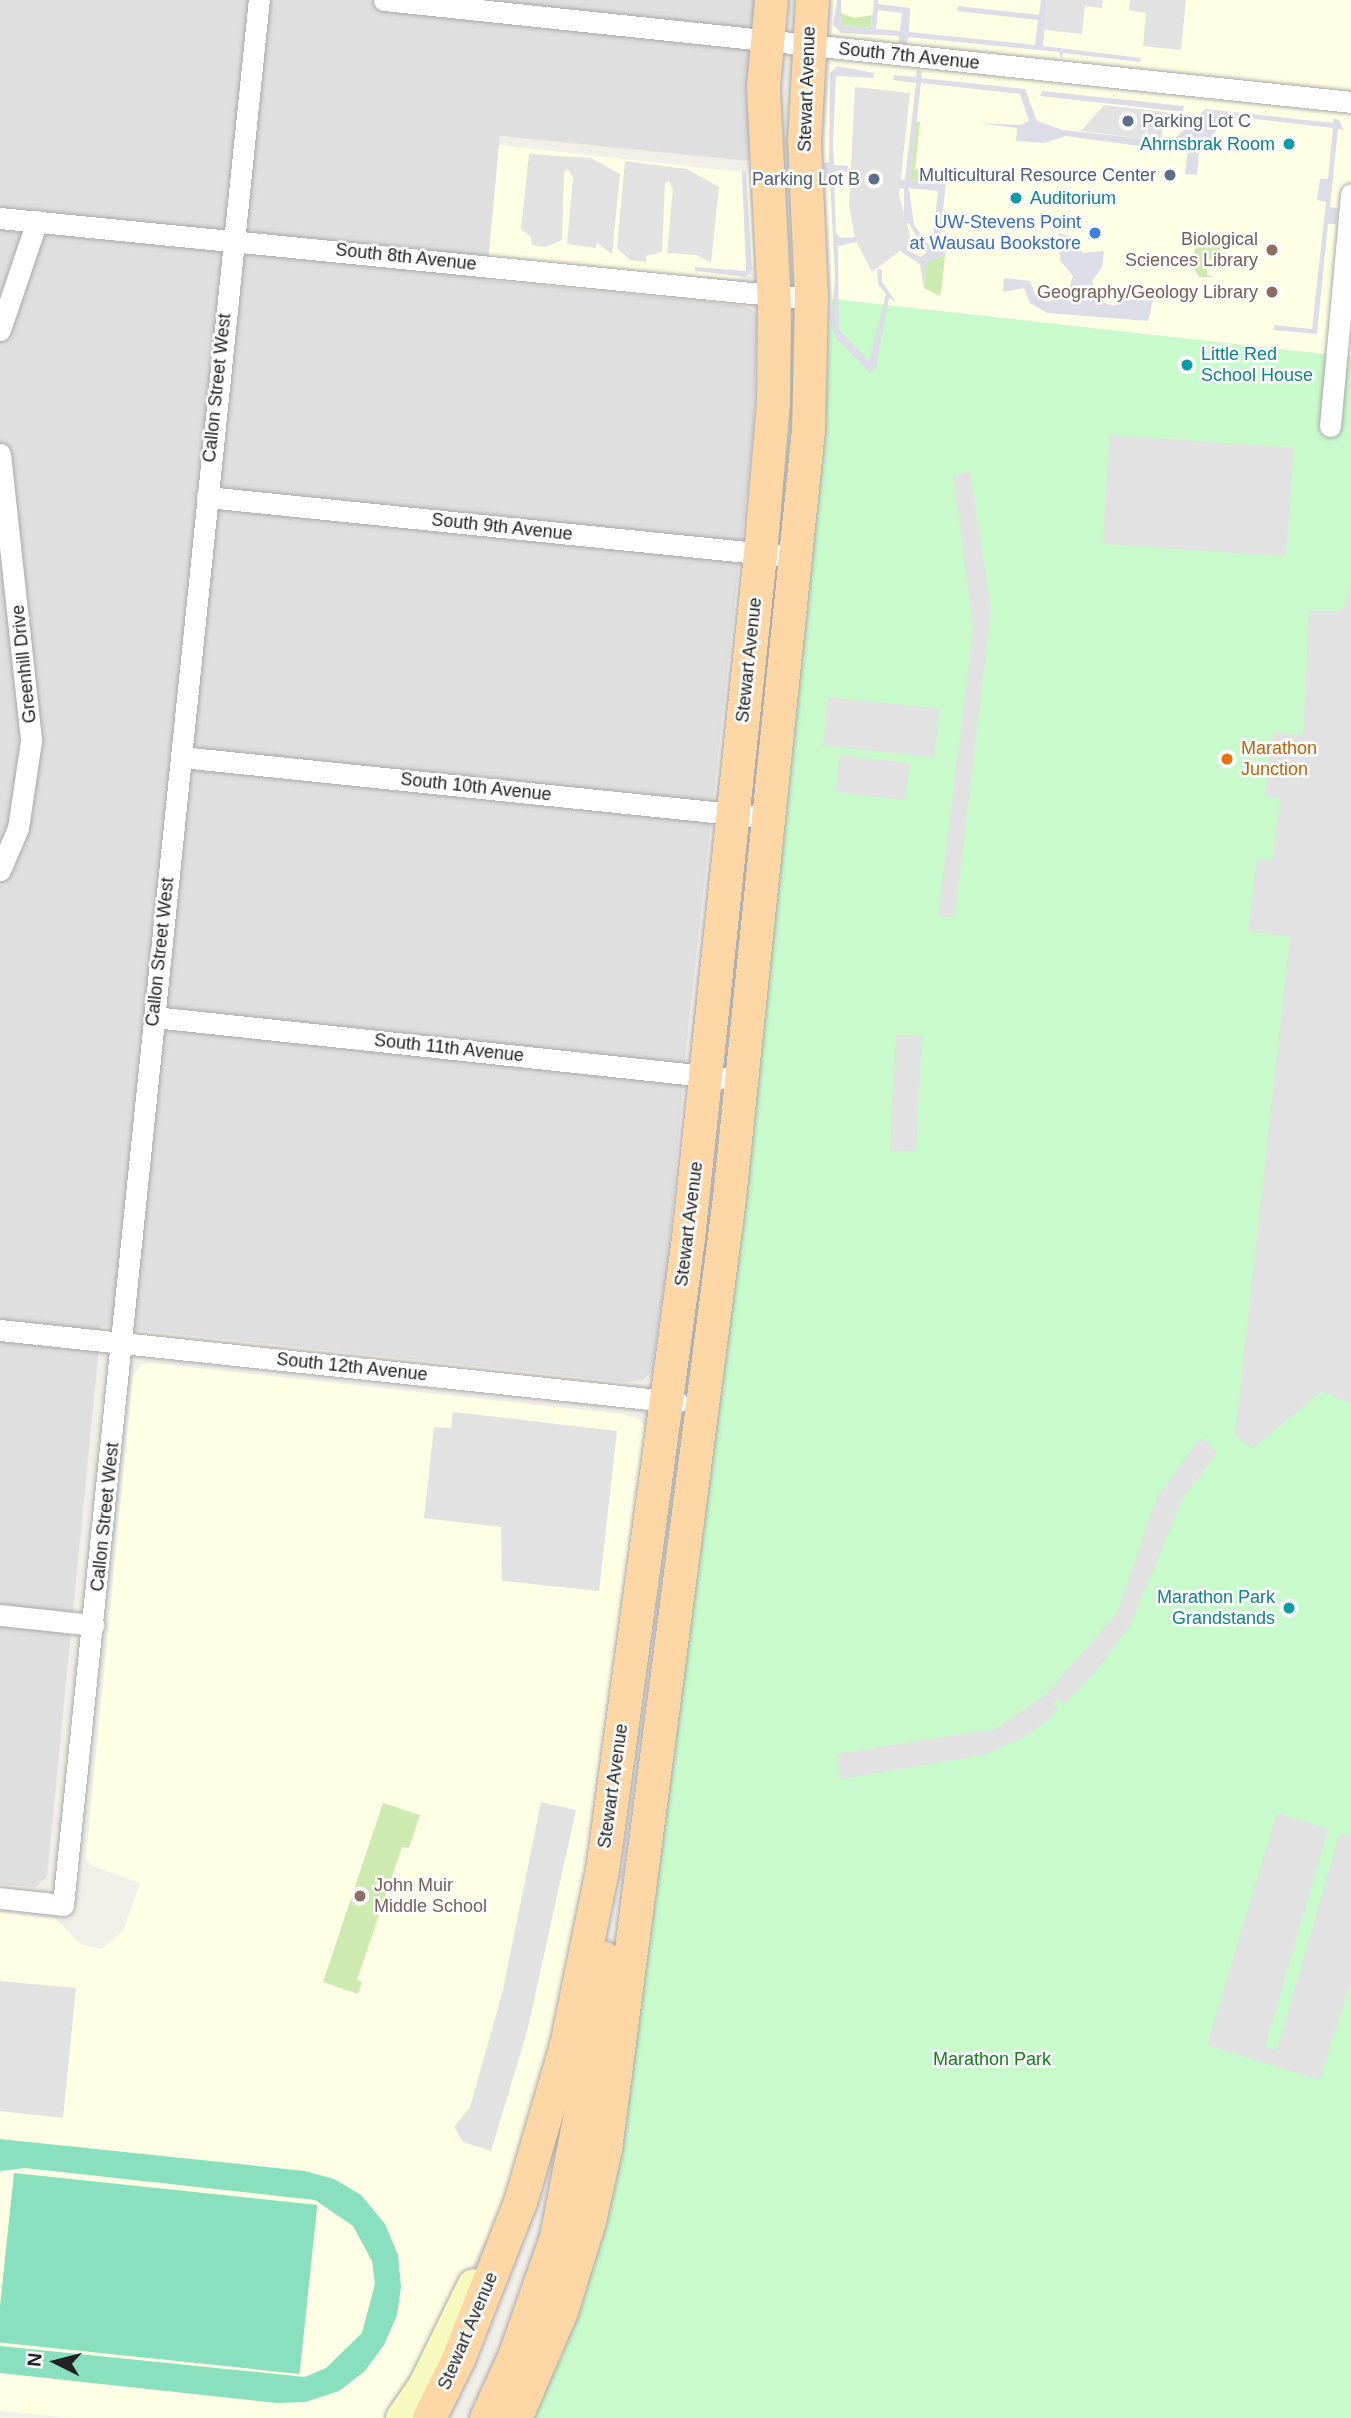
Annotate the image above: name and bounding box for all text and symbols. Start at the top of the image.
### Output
street label: Stewart Avenue [794,25,820,153]
street label: South 7th Avenue [837,38,981,74]
place label: Parking Lot C [1142,110,1251,132]
marker: Parking Lot C [1120,113,1136,129]
place label: Ahrnsbrak Room [1140,133,1275,155]
marker: Ahrnsbrak Room [1281,136,1297,152]
place label: Multicultural Resource Center [919,164,1156,186]
marker: Multicultural Resource Center [1162,167,1178,183]
place label: Parking Lot B [752,168,860,190]
marker: Parking Lot B [866,171,882,187]
place label: Auditorium [1030,187,1116,209]
marker: Auditorium [1008,190,1024,206]
place label: UW-Stevens Point at Wausau Bookstore [910,212,1081,255]
marker: UW-Stevens Point at Wausau Bookstore [1087,225,1103,241]
place label: Biological Sciences Library [1125,229,1258,272]
street label: South 8th Avenue [334,239,478,275]
marker: Biological Sciences Library [1264,242,1280,258]
place label: Geography/Geology Library [1037,281,1258,303]
marker: Geography/Geology Library [1264,284,1280,300]
street label: Callon Street West [198,312,236,464]
place label: Little Red School House [1201,344,1313,386]
marker: Little Red School House [1179,357,1195,373]
street label: South 9th Avenue [430,509,574,545]
street label: Stewart Avenue [732,596,766,724]
street label: Greenhill Drive [7,604,41,724]
place label: Marathon Junction [1241,738,1317,780]
marker: Marathon Junction [1219,751,1235,767]
street label: South 10th Avenue [399,768,553,806]
street label: Callon Street West [141,876,179,1028]
street label: South 11th Avenue [373,1029,525,1067]
street label: Stewart Avenue [671,1160,707,1288]
street label: South 12th Avenue [275,1348,429,1386]
street label: Callon Street West [86,1441,124,1593]
place label: Marathon Park Grandstands [1157,1587,1275,1630]
marker: Marathon Park Grandstands [1281,1600,1297,1616]
street label: Stewart Avenue [593,1722,633,1850]
place label: John Muir Middle School [374,1875,487,1918]
marker: John Muir Middle School [352,1888,368,1904]
park label: Marathon Park [933,2048,1051,2070]
street label: Stewart Avenue [433,2268,503,2394]
north arrow [21,2327,91,2397]
text: N [23,2352,46,2368]

